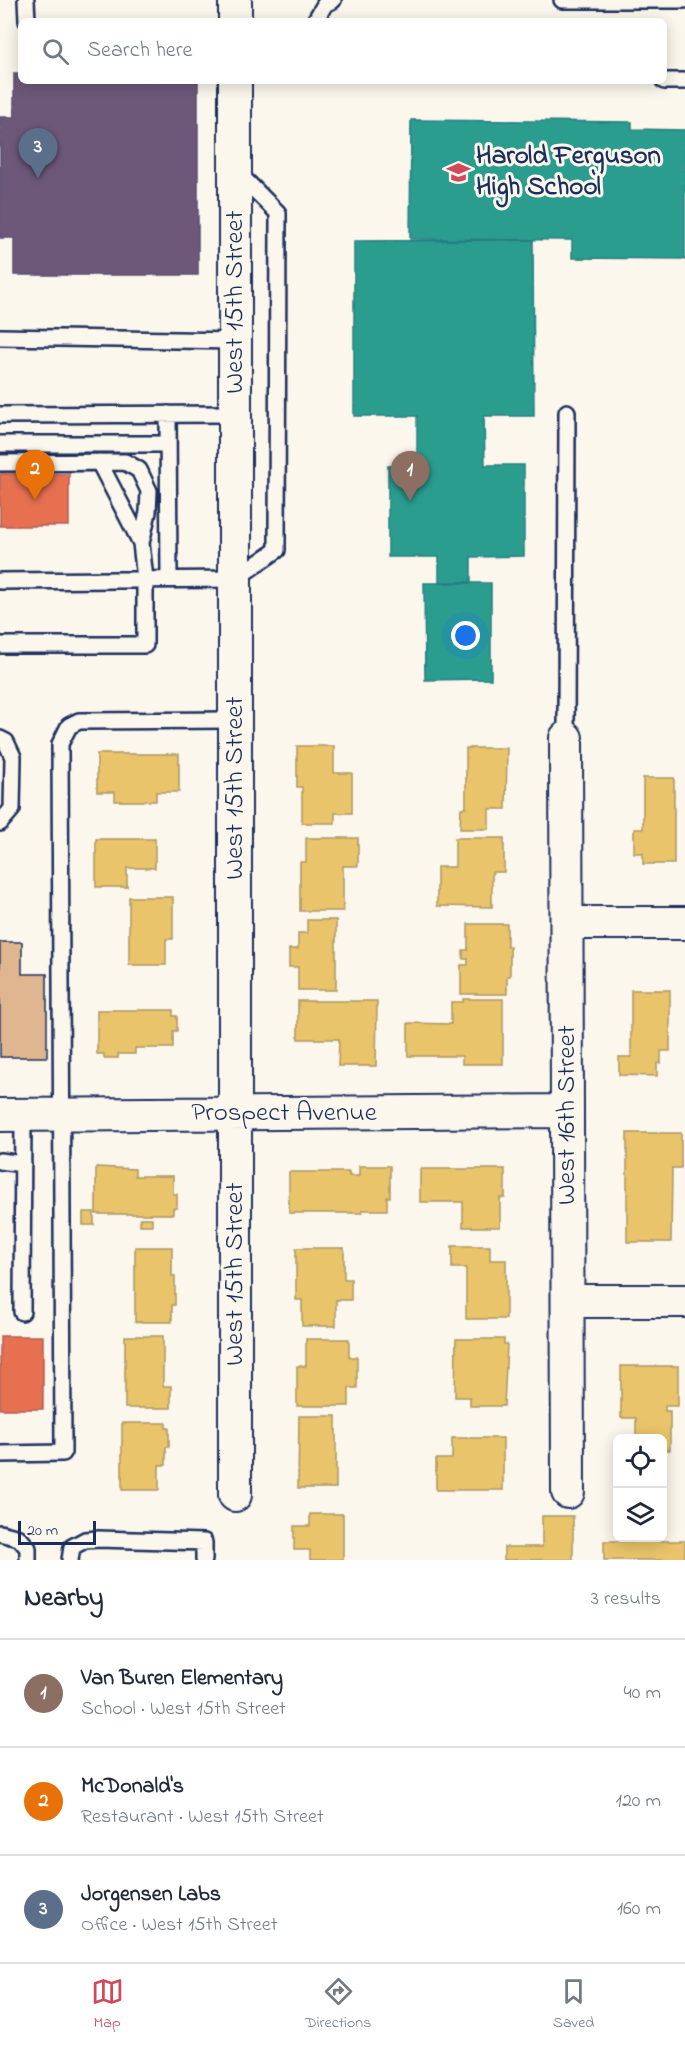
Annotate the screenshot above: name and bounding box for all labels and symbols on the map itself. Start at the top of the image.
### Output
pin: 3 [18,128,57,178]
place label: Harold Ferguson High School [476,137,661,208]
school or university icon: Harold Ferguson High School [445,159,471,185]
street label: West 15th Street [216,210,255,394]
pin: 2 [15,450,54,500]
pin: 1 [390,452,430,501]
your location [451,621,480,650]
street label: West 15th Street [216,696,255,880]
street label: West 16th Street [548,1025,587,1205]
street label: Prospect Avenue [191,1094,378,1133]
street label: West 15th Street [216,1182,255,1366]
scale bar [18,1518,96,1546]

